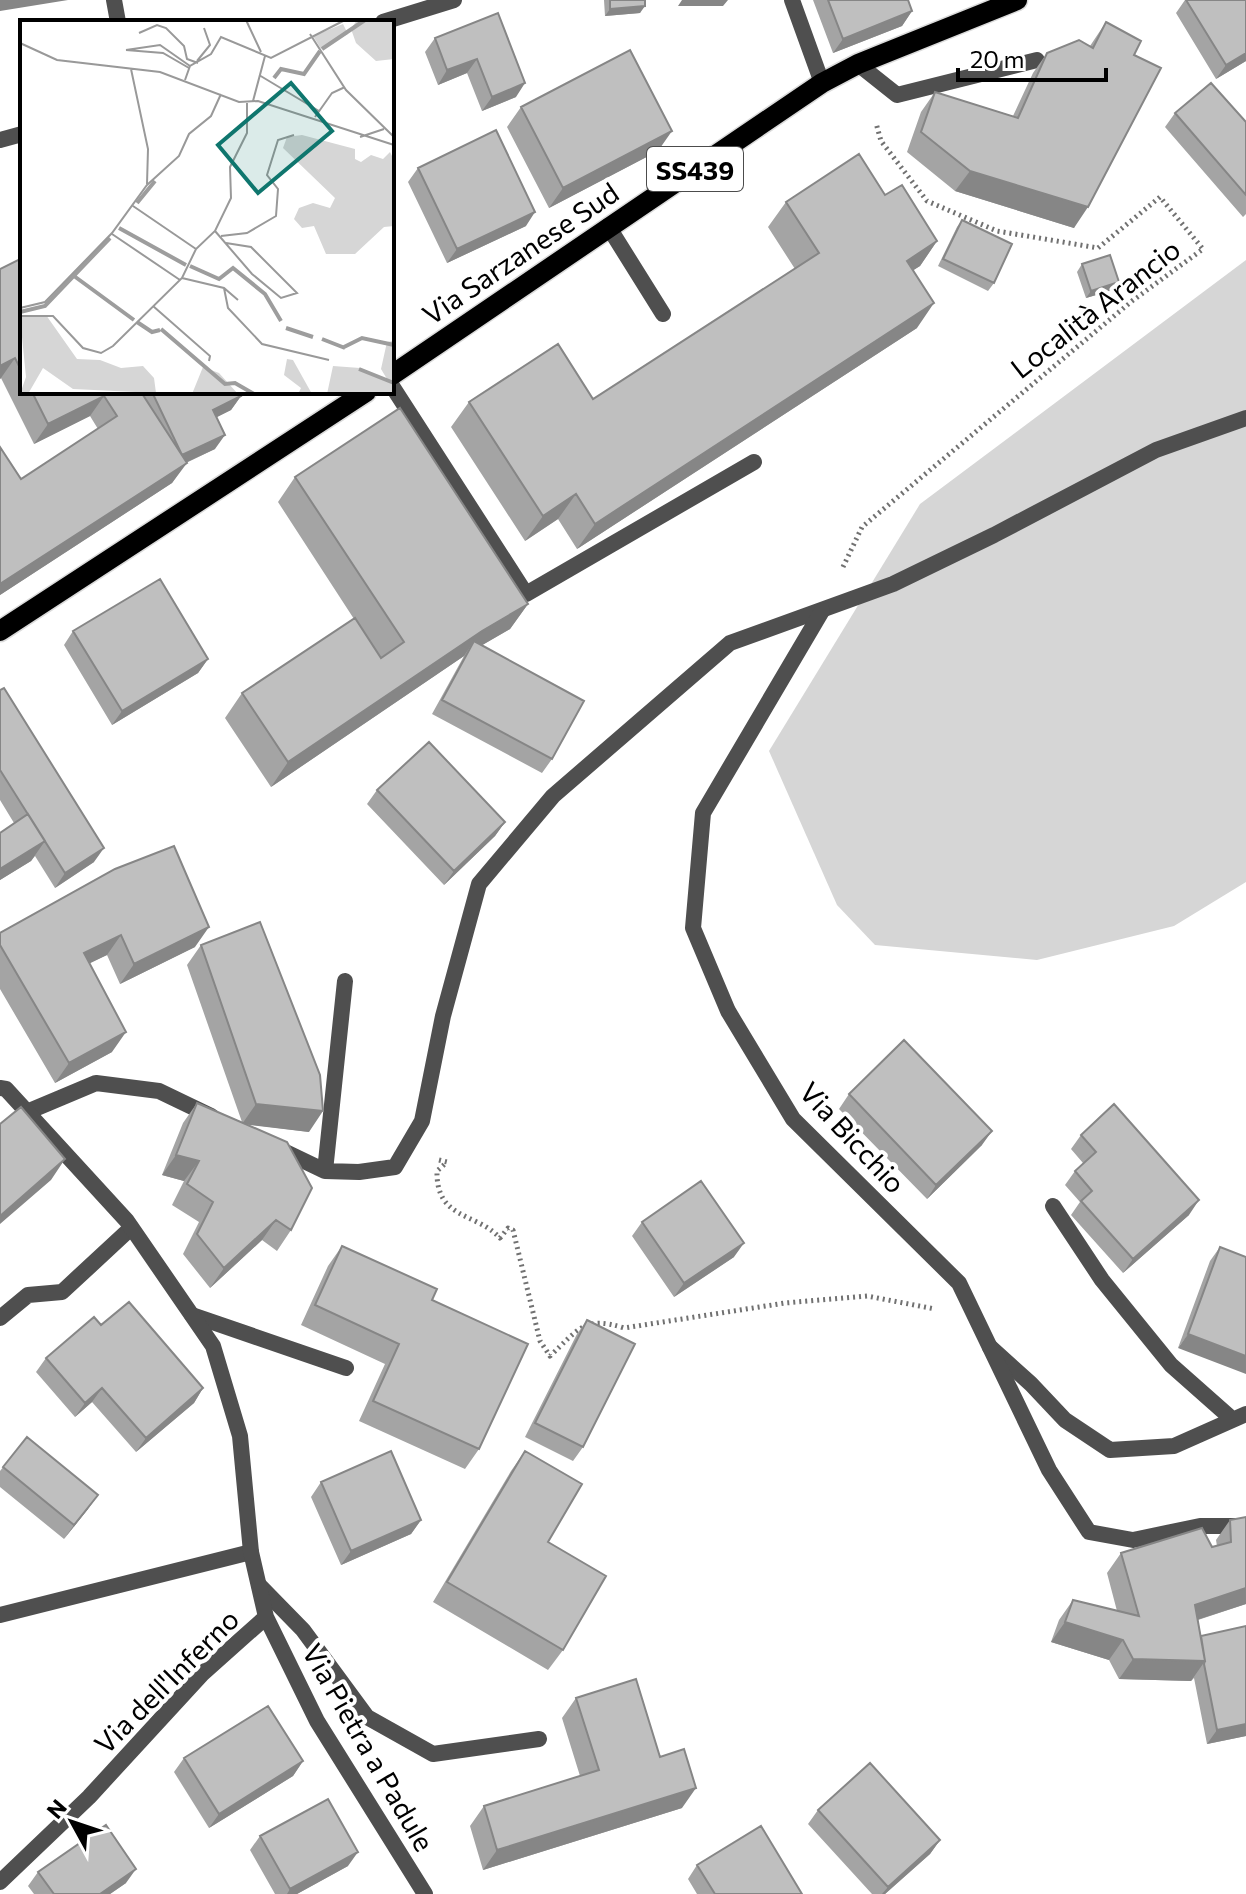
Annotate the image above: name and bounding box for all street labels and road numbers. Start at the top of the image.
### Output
road number: SS439 [647,147,743,191]
street label: Via Sarzanese Sud [416,175,624,331]
street label: Località Arancio [1004,231,1186,385]
street label: Via Bicchio [793,1074,913,1200]
street label: Via dell'Inferno [87,1602,245,1760]
street label: Via Pietra a Padule [296,1637,442,1857]

